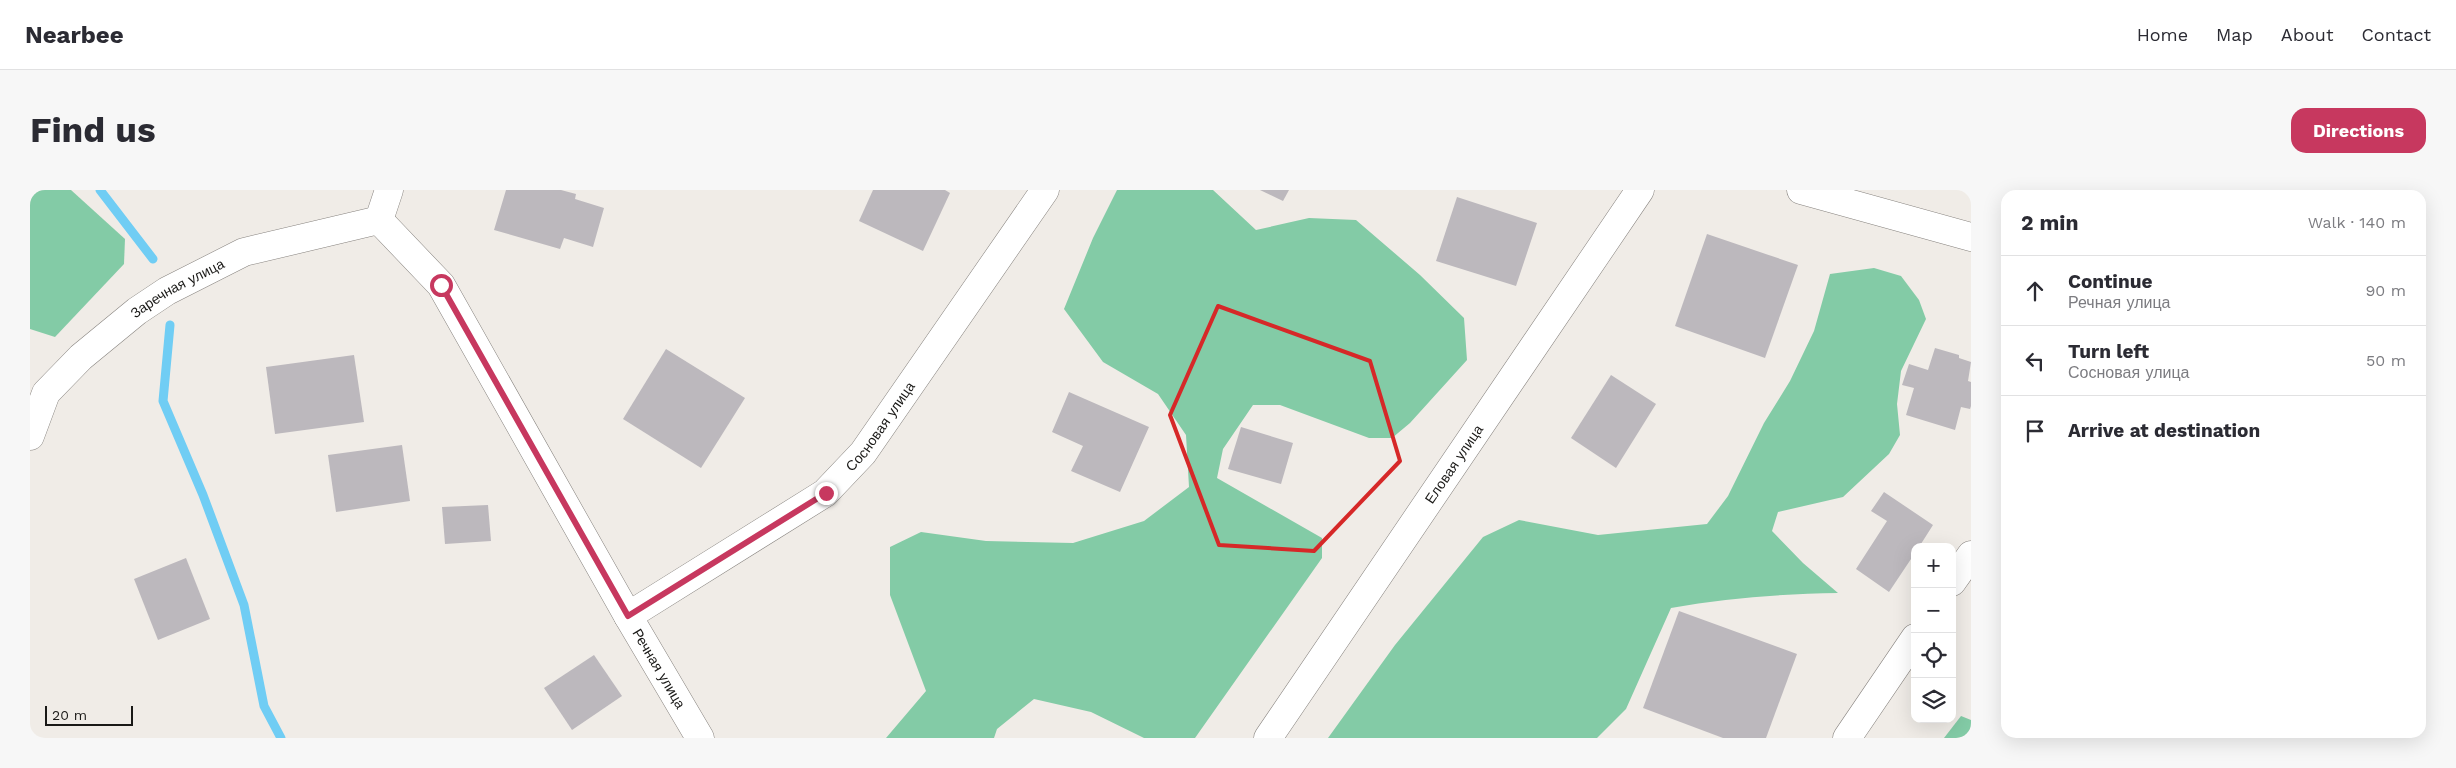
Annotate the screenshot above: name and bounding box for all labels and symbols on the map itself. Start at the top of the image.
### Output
street label: Заречная улица [127,255,227,321]
route start [430,274,453,297]
street label: Сосновая улица [842,379,918,474]
street label: Еловая улица [1422,422,1486,506]
route end [815,482,838,505]
street label: Речная улица [629,626,689,711]
scale bar [45,703,132,726]

